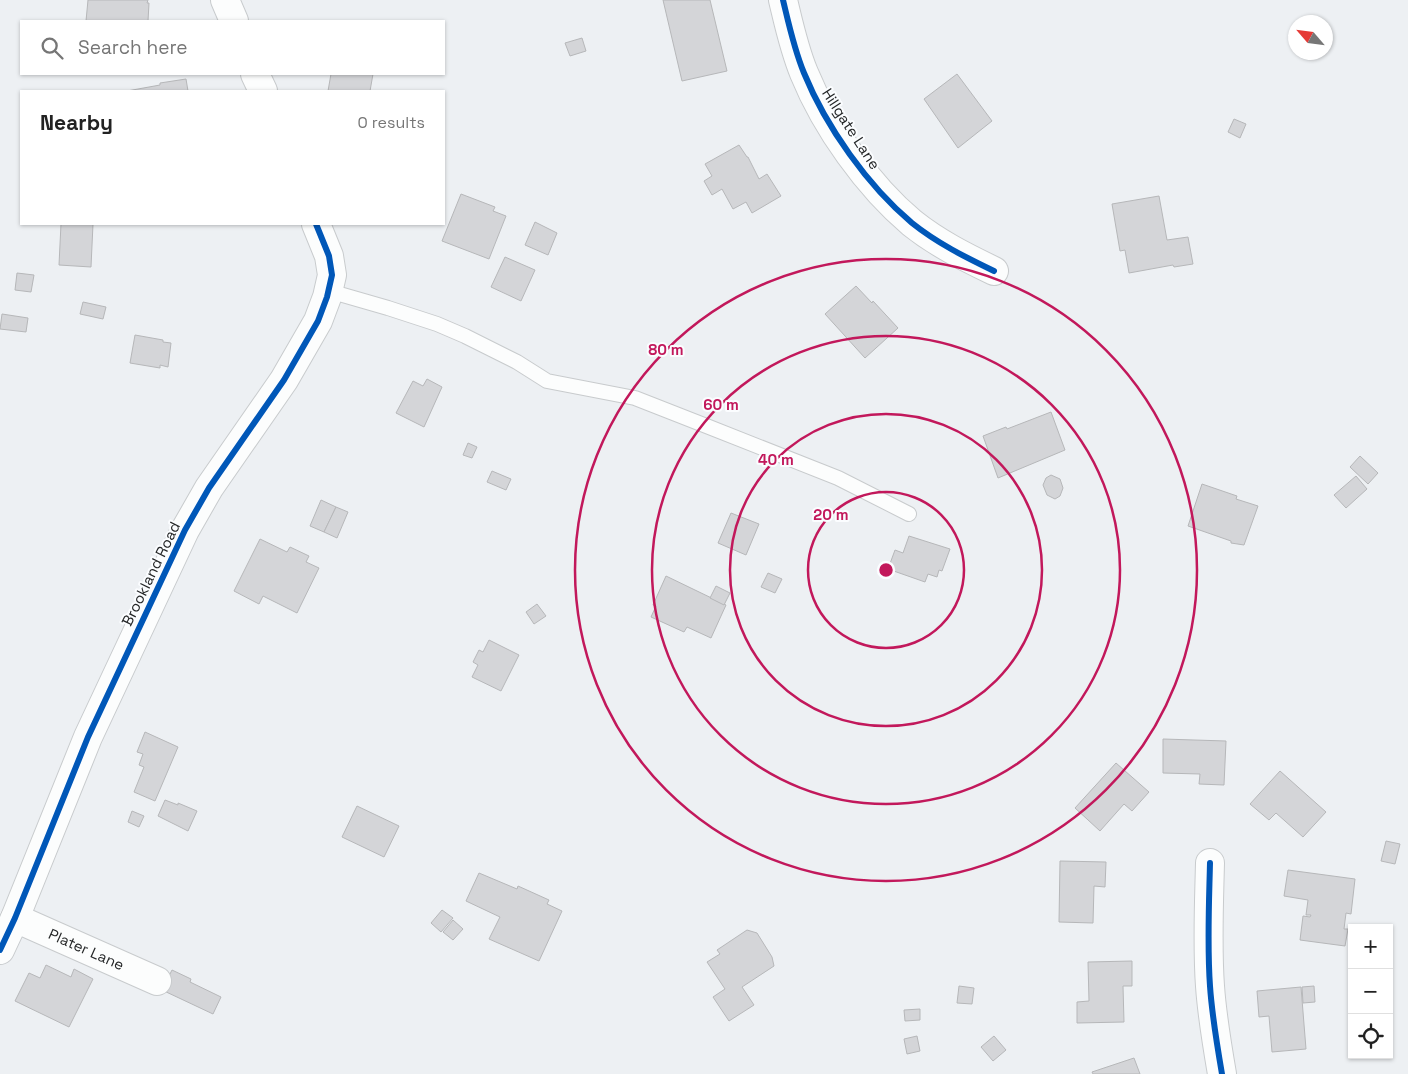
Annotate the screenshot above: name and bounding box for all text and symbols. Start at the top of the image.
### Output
north arrow [1288,15,1333,60]
search box [20,20,445,75]
icon: search [38,34,66,62]
text: Search here [78,35,188,60]
street label: Hillgate Lane [818,85,885,173]
text: Nearby [40,109,113,136]
text: 0 results [357,112,425,133]
text: 80 m [648,340,684,359]
text: 60 m [703,395,739,414]
text: 40 m [758,450,794,469]
text: 20 m [813,505,849,524]
street label: Brookland Road [117,518,184,629]
centre of rings [877,561,895,579]
street label: Plater Lane [46,924,127,974]
map controls [1348,924,1393,1059]
button: + [1348,924,1393,969]
button: − [1348,969,1393,1014]
button: locate [1348,1014,1393,1059]

